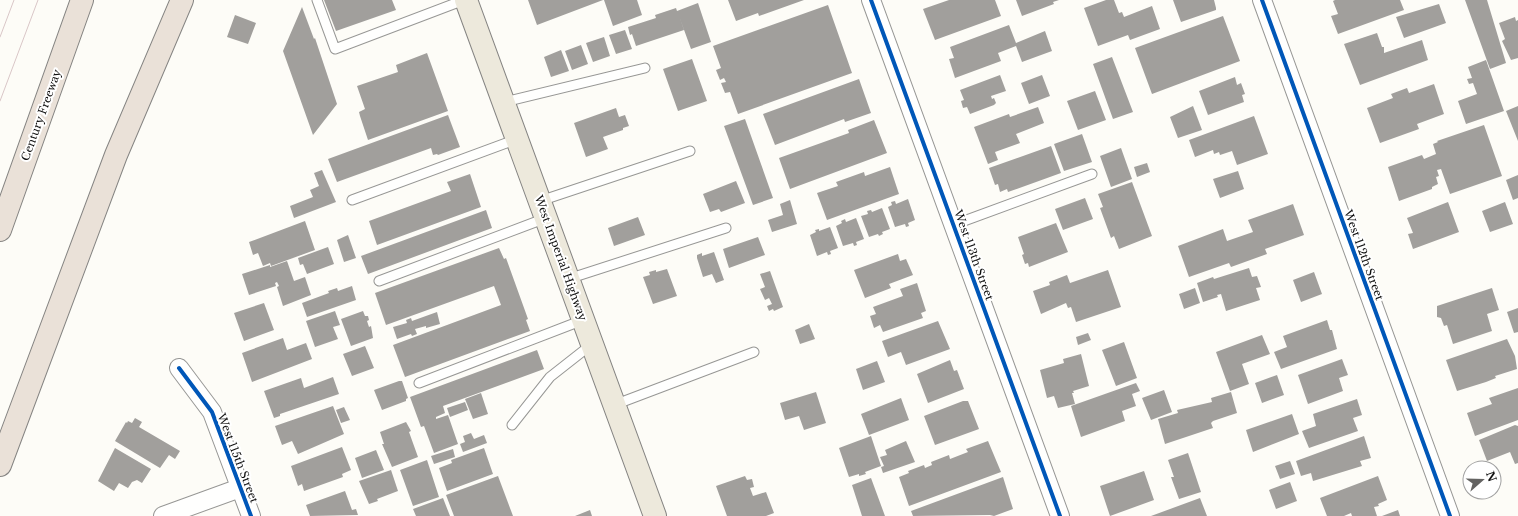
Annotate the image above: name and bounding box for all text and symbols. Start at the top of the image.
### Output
street label: Century Freeway [18,67,64,163]
street label: West Imperial Highway [531,192,590,323]
street label: West 113th Street [951,207,997,303]
street label: West 112th Street [1341,207,1387,303]
street label: West 115th Street [214,410,262,506]
north arrow [1462,460,1502,500]
text: N [1483,469,1500,484]

